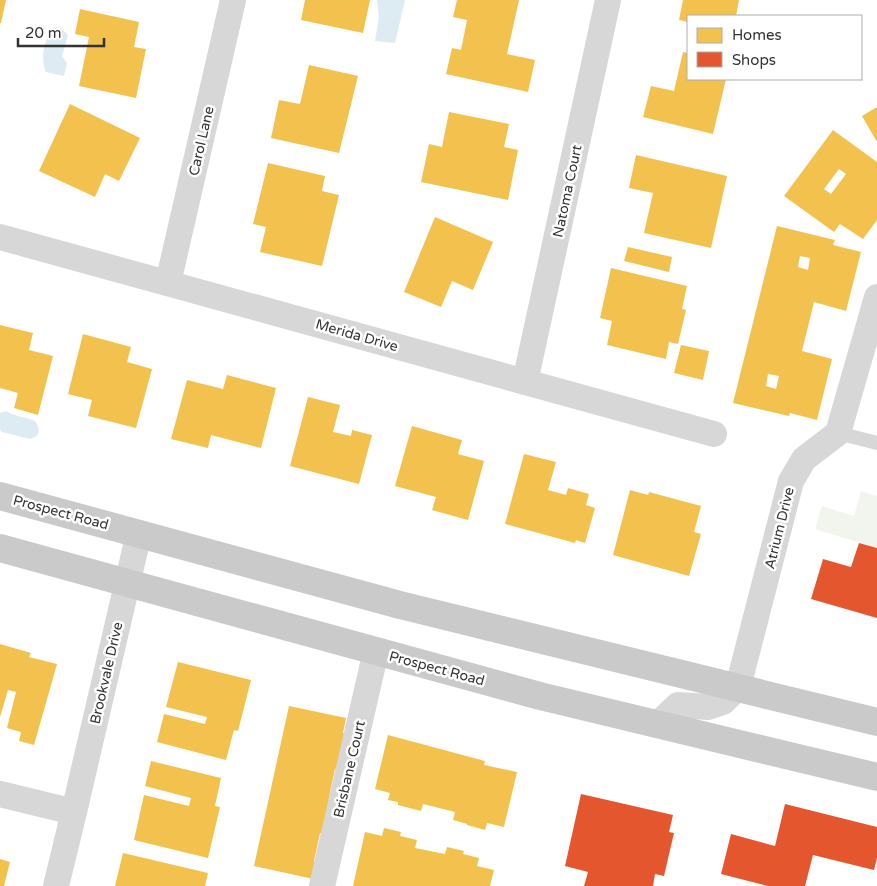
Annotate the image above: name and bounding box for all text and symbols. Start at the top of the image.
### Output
scale bar [18,15,104,47]
legend [687,15,862,80]
text: 20 m [25,24,62,42]
text: Homes [732,26,782,44]
text: Shops [732,51,776,69]
street label: Carol Lane [185,105,218,178]
street label: Natoma Court [549,143,586,239]
street label: Merida Drive [314,316,400,355]
street label: Atrium Drive [761,485,798,571]
street label: Prospect Road [11,492,110,533]
street label: Brookvale Drive [86,620,126,726]
street label: Prospect Road [387,648,486,689]
street label: Brisbane Court [330,718,369,819]

